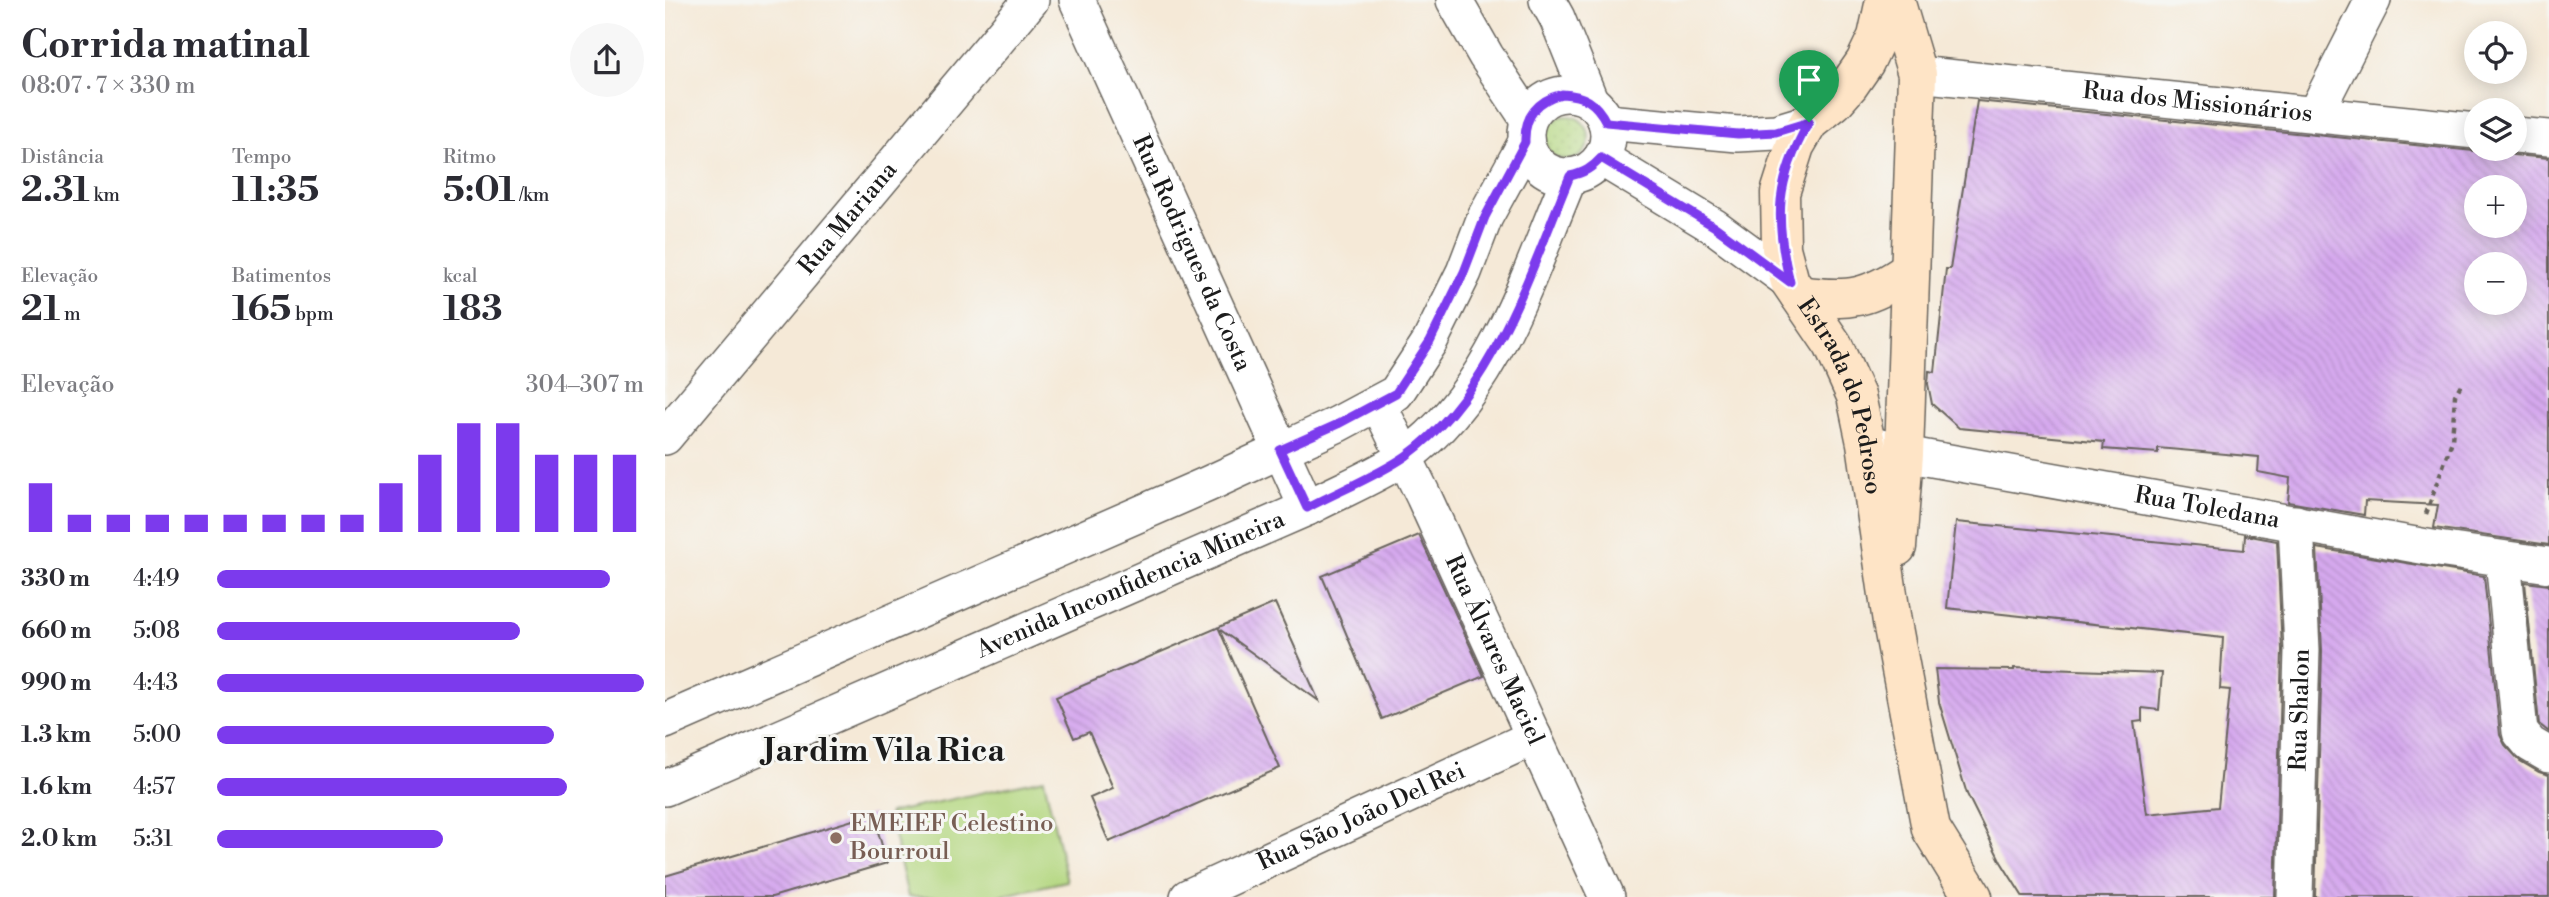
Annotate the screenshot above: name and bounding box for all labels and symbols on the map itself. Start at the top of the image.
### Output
pin [1779,50,1839,122]
street label: Rua dos Missionários [2081,76,2314,129]
street label: Rua Rodrigues da Costa [1125,130,1258,377]
street label: Rua Mariana [792,155,904,281]
street label: Estrada do Pedroso [1790,292,1888,496]
street label: Rua Toledana [2132,480,2283,536]
street label: Avenida Inconfidencia Mineira [971,504,1290,666]
street label: Rua Álvares Maciel [1438,550,1550,750]
street label: Rua Shalon [2284,648,2317,772]
district label: Jardim Vila Rica [759,731,1005,771]
street label: Rua São João Del Rei [1253,756,1470,878]
place label: EMEIEF Celestino Bourroul [849,809,1054,867]
marker: EMEIEF Celestino Bourroul [828,830,844,846]

